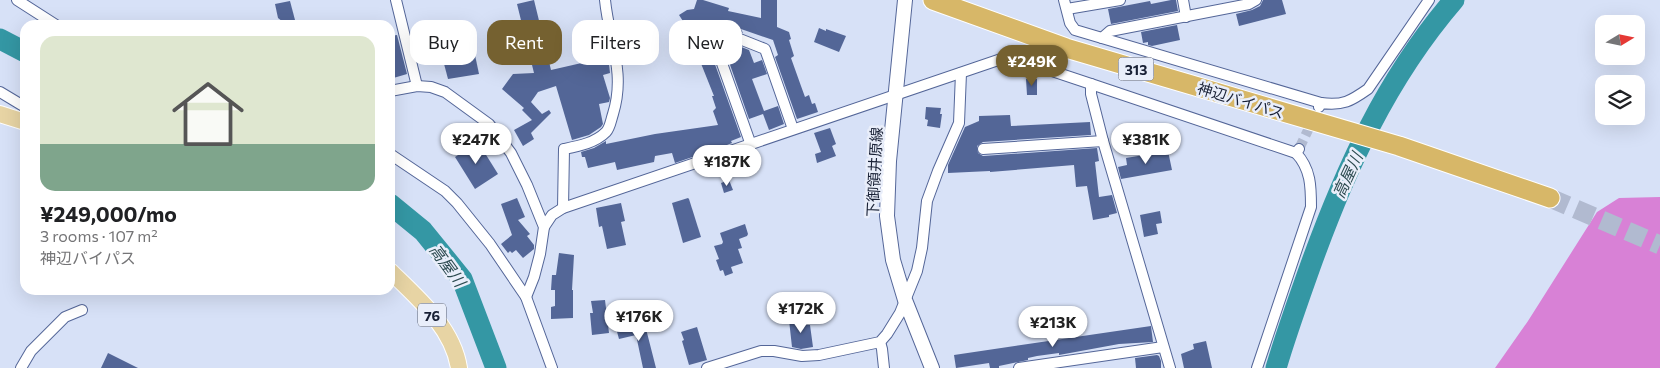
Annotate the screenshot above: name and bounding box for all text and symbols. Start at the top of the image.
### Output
north arrow [1595,15,1645,65]
map controls [1595,15,1645,125]
chip: Buy [410,20,477,65]
chip: Rent [487,20,562,65]
chip: Filters [572,20,659,65]
chip: New [669,20,742,65]
pin: ¥249K [997,44,1067,87]
text: ¥249K [1007,51,1057,70]
road number: 313 [1118,58,1154,80]
icon: home [163,69,253,159]
button: layers [1595,75,1645,125]
street label: 神辺バイパス [1195,78,1287,122]
pin: ¥247K [441,122,511,165]
pin: ¥381K [1111,122,1181,165]
street label: 下御領井原線 [863,127,885,217]
text: ¥247K [452,129,500,148]
text: ¥381K [1122,129,1170,148]
pin: ¥187K [692,144,762,187]
water label: 高屋川 [1328,147,1367,201]
text: ¥187K [703,151,751,170]
text: ¥249,000/mo [40,201,177,226]
text: 3 rooms · 107 m² [40,226,158,245]
water label: 高屋川 [426,240,471,292]
text: 神辺バイパス [40,248,136,267]
pin: ¥172K [766,292,836,334]
text: ¥172K [778,298,824,317]
pin: ¥176K [604,300,674,342]
road number: 76 [418,304,446,326]
text: ¥176K [615,306,663,325]
pin: ¥213K [1018,306,1088,348]
text: ¥213K [1029,312,1077,331]

